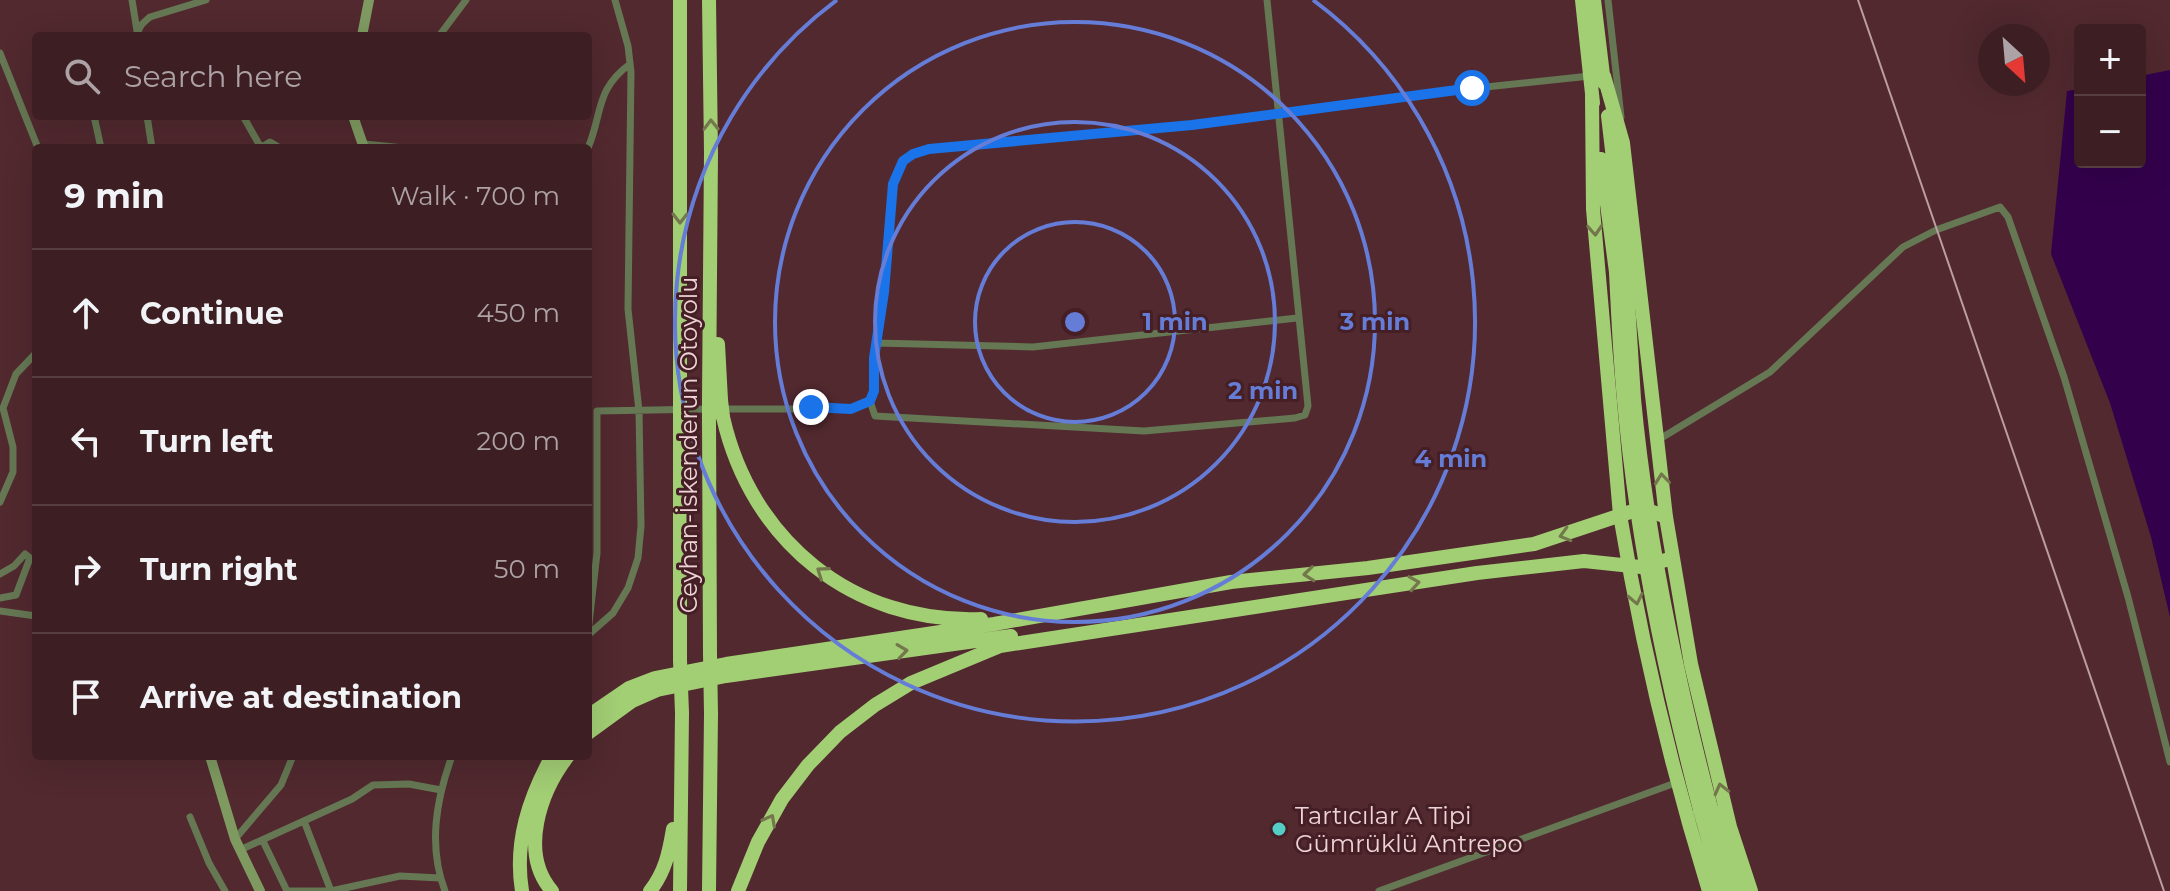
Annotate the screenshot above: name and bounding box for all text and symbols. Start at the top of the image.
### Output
north arrow [1978,24,2050,96]
map controls [2074,24,2146,168]
button: + [2074,24,2146,96]
search box [32,32,592,120]
icon: search [60,54,104,98]
text: Search here [124,58,302,95]
route start [1454,70,1490,106]
button: − [2074,96,2146,168]
one-way arrow [702,118,720,131]
text: 9 min [64,175,165,217]
text: Walk · 700 m [391,180,560,212]
one-way arrow [671,212,689,225]
one-way arrow [1586,224,1603,237]
street label: Ceyhan-İskenderun Otoyolu [674,277,703,613]
icon: ahead [64,291,108,335]
text: Continue [140,295,284,332]
text: 450 m [477,297,560,329]
text: 1 min [1142,307,1208,336]
text: 3 min [1339,307,1410,336]
centre of rings [1061,308,1089,336]
text: 2 min [1228,376,1298,405]
route end [793,389,829,425]
icon: left [64,419,108,463]
text: Turn left [140,423,273,460]
text: 200 m [476,425,560,457]
text: 4 min [1415,444,1487,473]
one-way arrow [1654,472,1671,485]
one-way arrow [1559,526,1573,542]
icon: right [64,547,108,591]
text: Turn right [140,551,297,588]
text: 50 m [494,553,560,585]
one-way arrow [1302,566,1315,583]
one-way arrow [816,567,830,582]
one-way arrow [1407,575,1420,592]
one-way arrow [1627,592,1644,605]
one-way arrow [895,643,909,660]
icon: arrive [64,675,108,719]
text: Arrive at destination [140,679,462,716]
one-way arrow [1713,783,1730,797]
place label: Tartıcılar A Tipi Gümrüklü Antrepo [1295,801,1522,858]
one-way arrow [761,814,776,828]
marker: Tartıcılar A Tipi Gümrüklü Antrepo [1270,820,1288,838]

